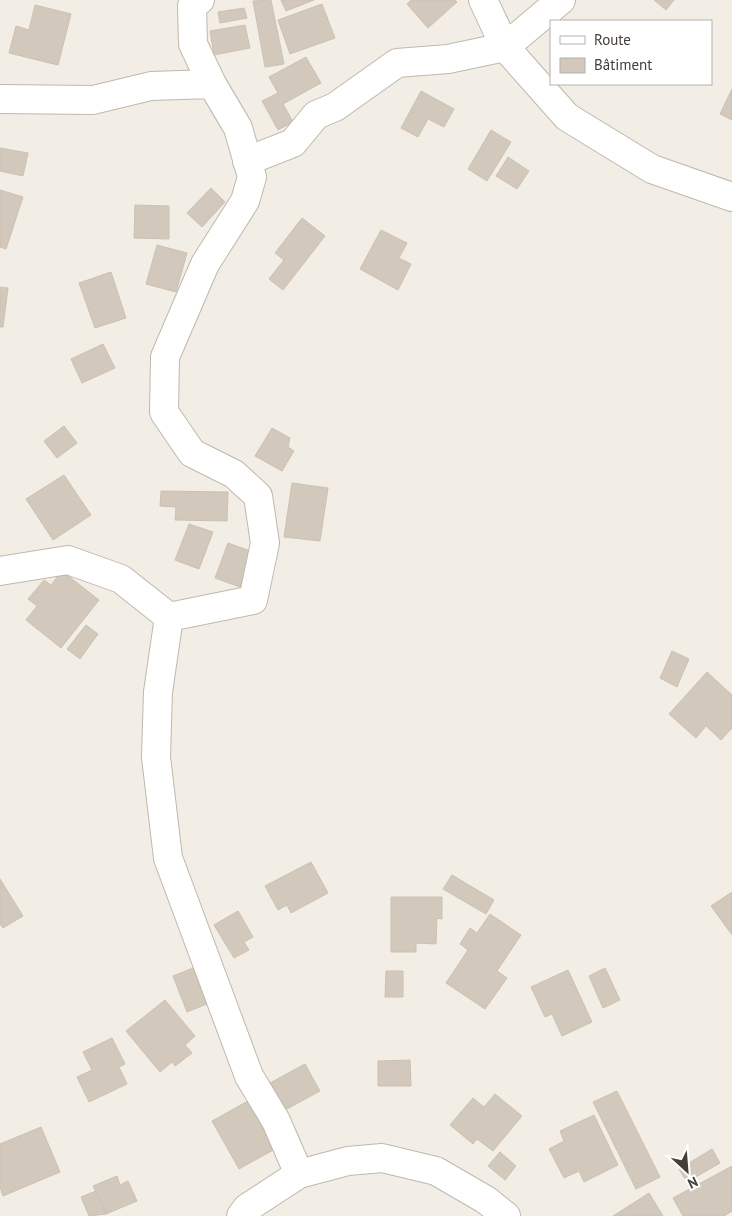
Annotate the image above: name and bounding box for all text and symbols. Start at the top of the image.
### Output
legend [550,20,712,85]
text: Route [594,30,631,49]
text: Bâtiment [594,55,652,74]
north arrow [662,1146,712,1196]
text: N [685,1173,701,1193]

